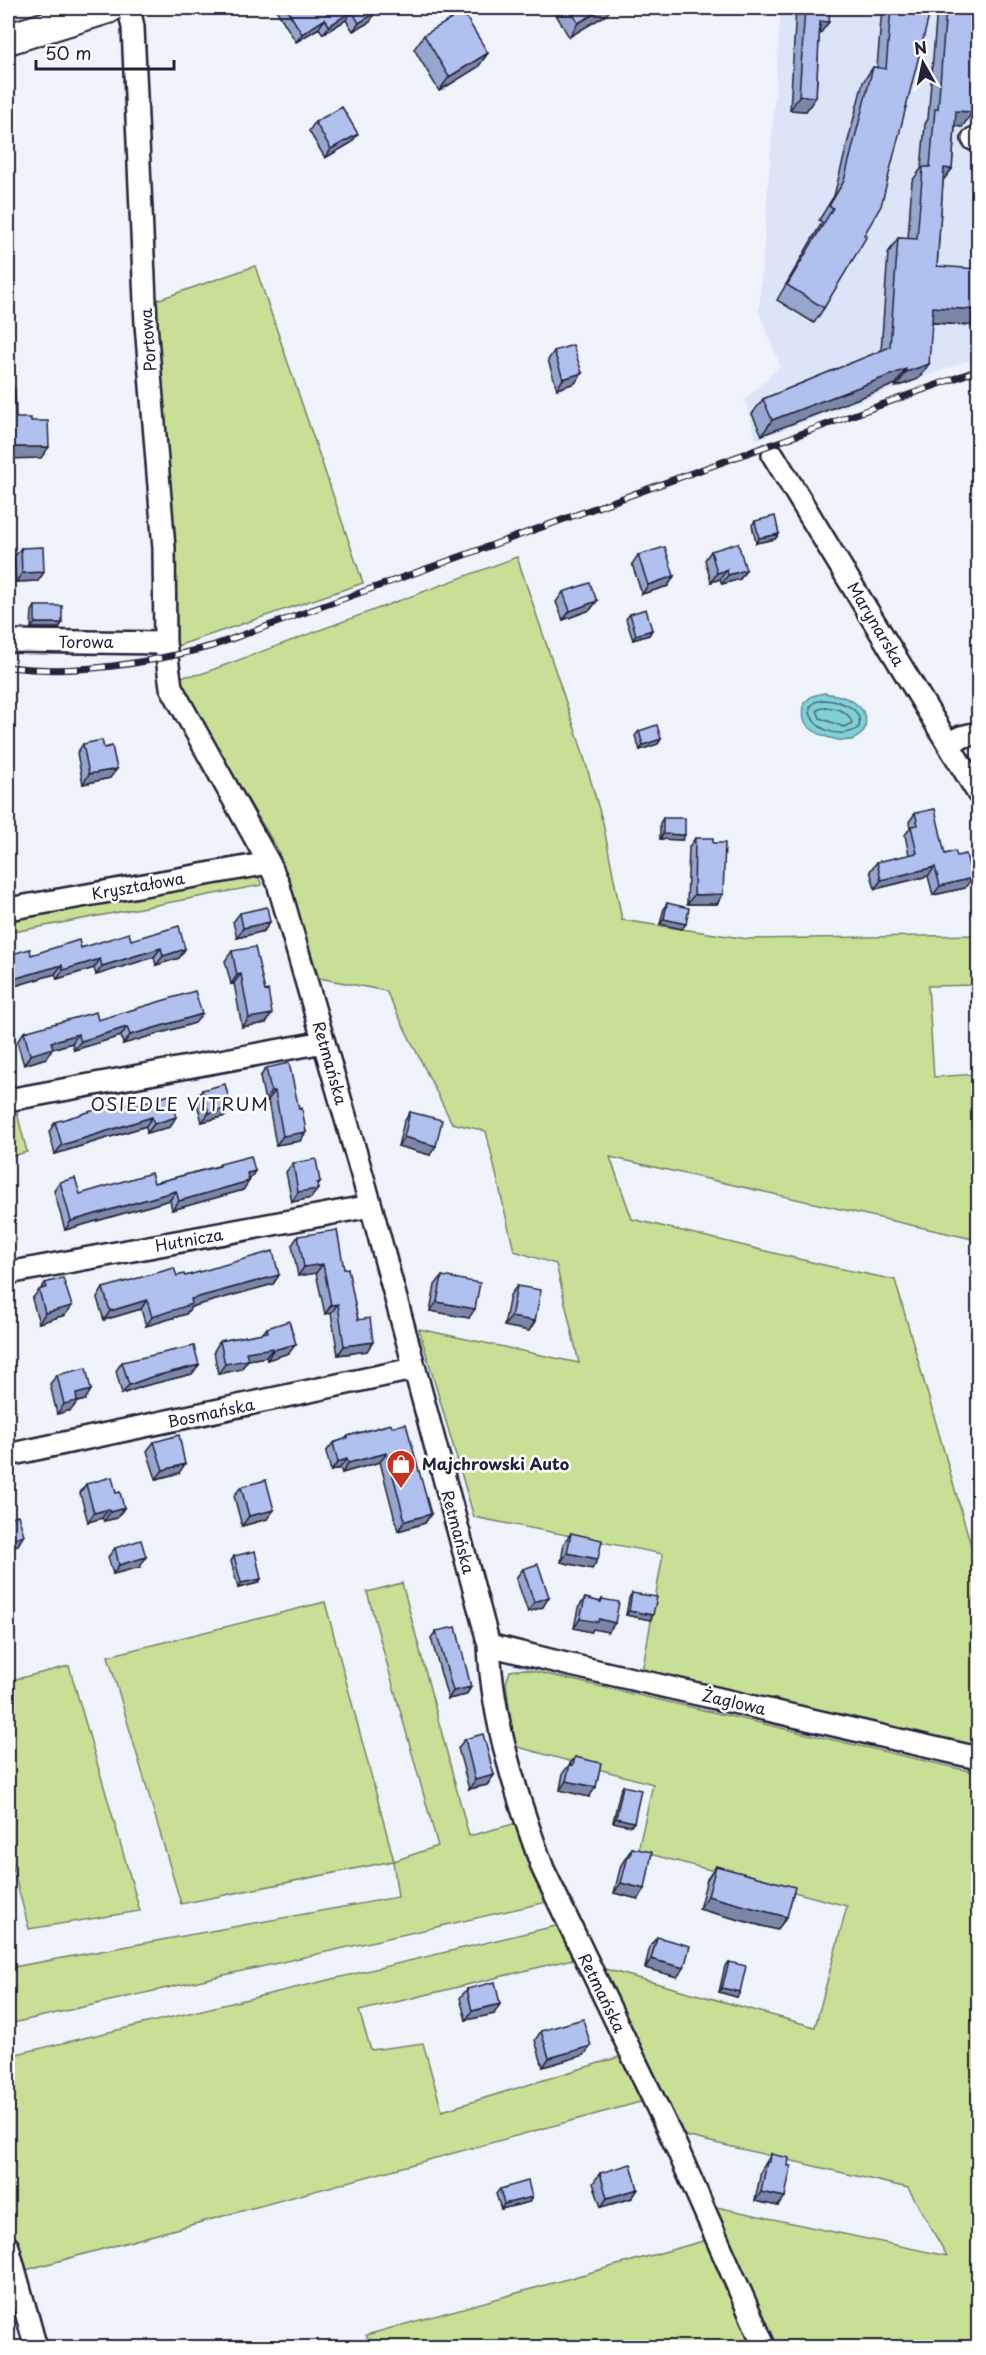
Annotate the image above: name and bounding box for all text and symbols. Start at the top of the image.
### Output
scale bar [36,33,174,71]
north arrow [893,33,953,93]
text: N [912,34,929,60]
text: 50 m [45,39,92,66]
street label: Portowa [133,308,161,372]
street label: Marynarska [842,577,912,670]
street label: Torowa [59,629,113,653]
street label: Kryształowa [90,865,186,905]
street label: Retmańska [308,1018,354,1107]
district label: OSIEDLE VITRUM [91,1090,269,1117]
street label: Hutnicza [153,1221,225,1257]
street label: Bosmańska [165,1391,257,1433]
shop icon: Majchrowski Auto [385,1448,417,1490]
place label: Majchrowski Auto [422,1451,570,1475]
street label: Retmańska [436,1487,482,1576]
street label: Żaglowa [700,1682,769,1720]
street label: Retmańska [573,1949,633,2037]

